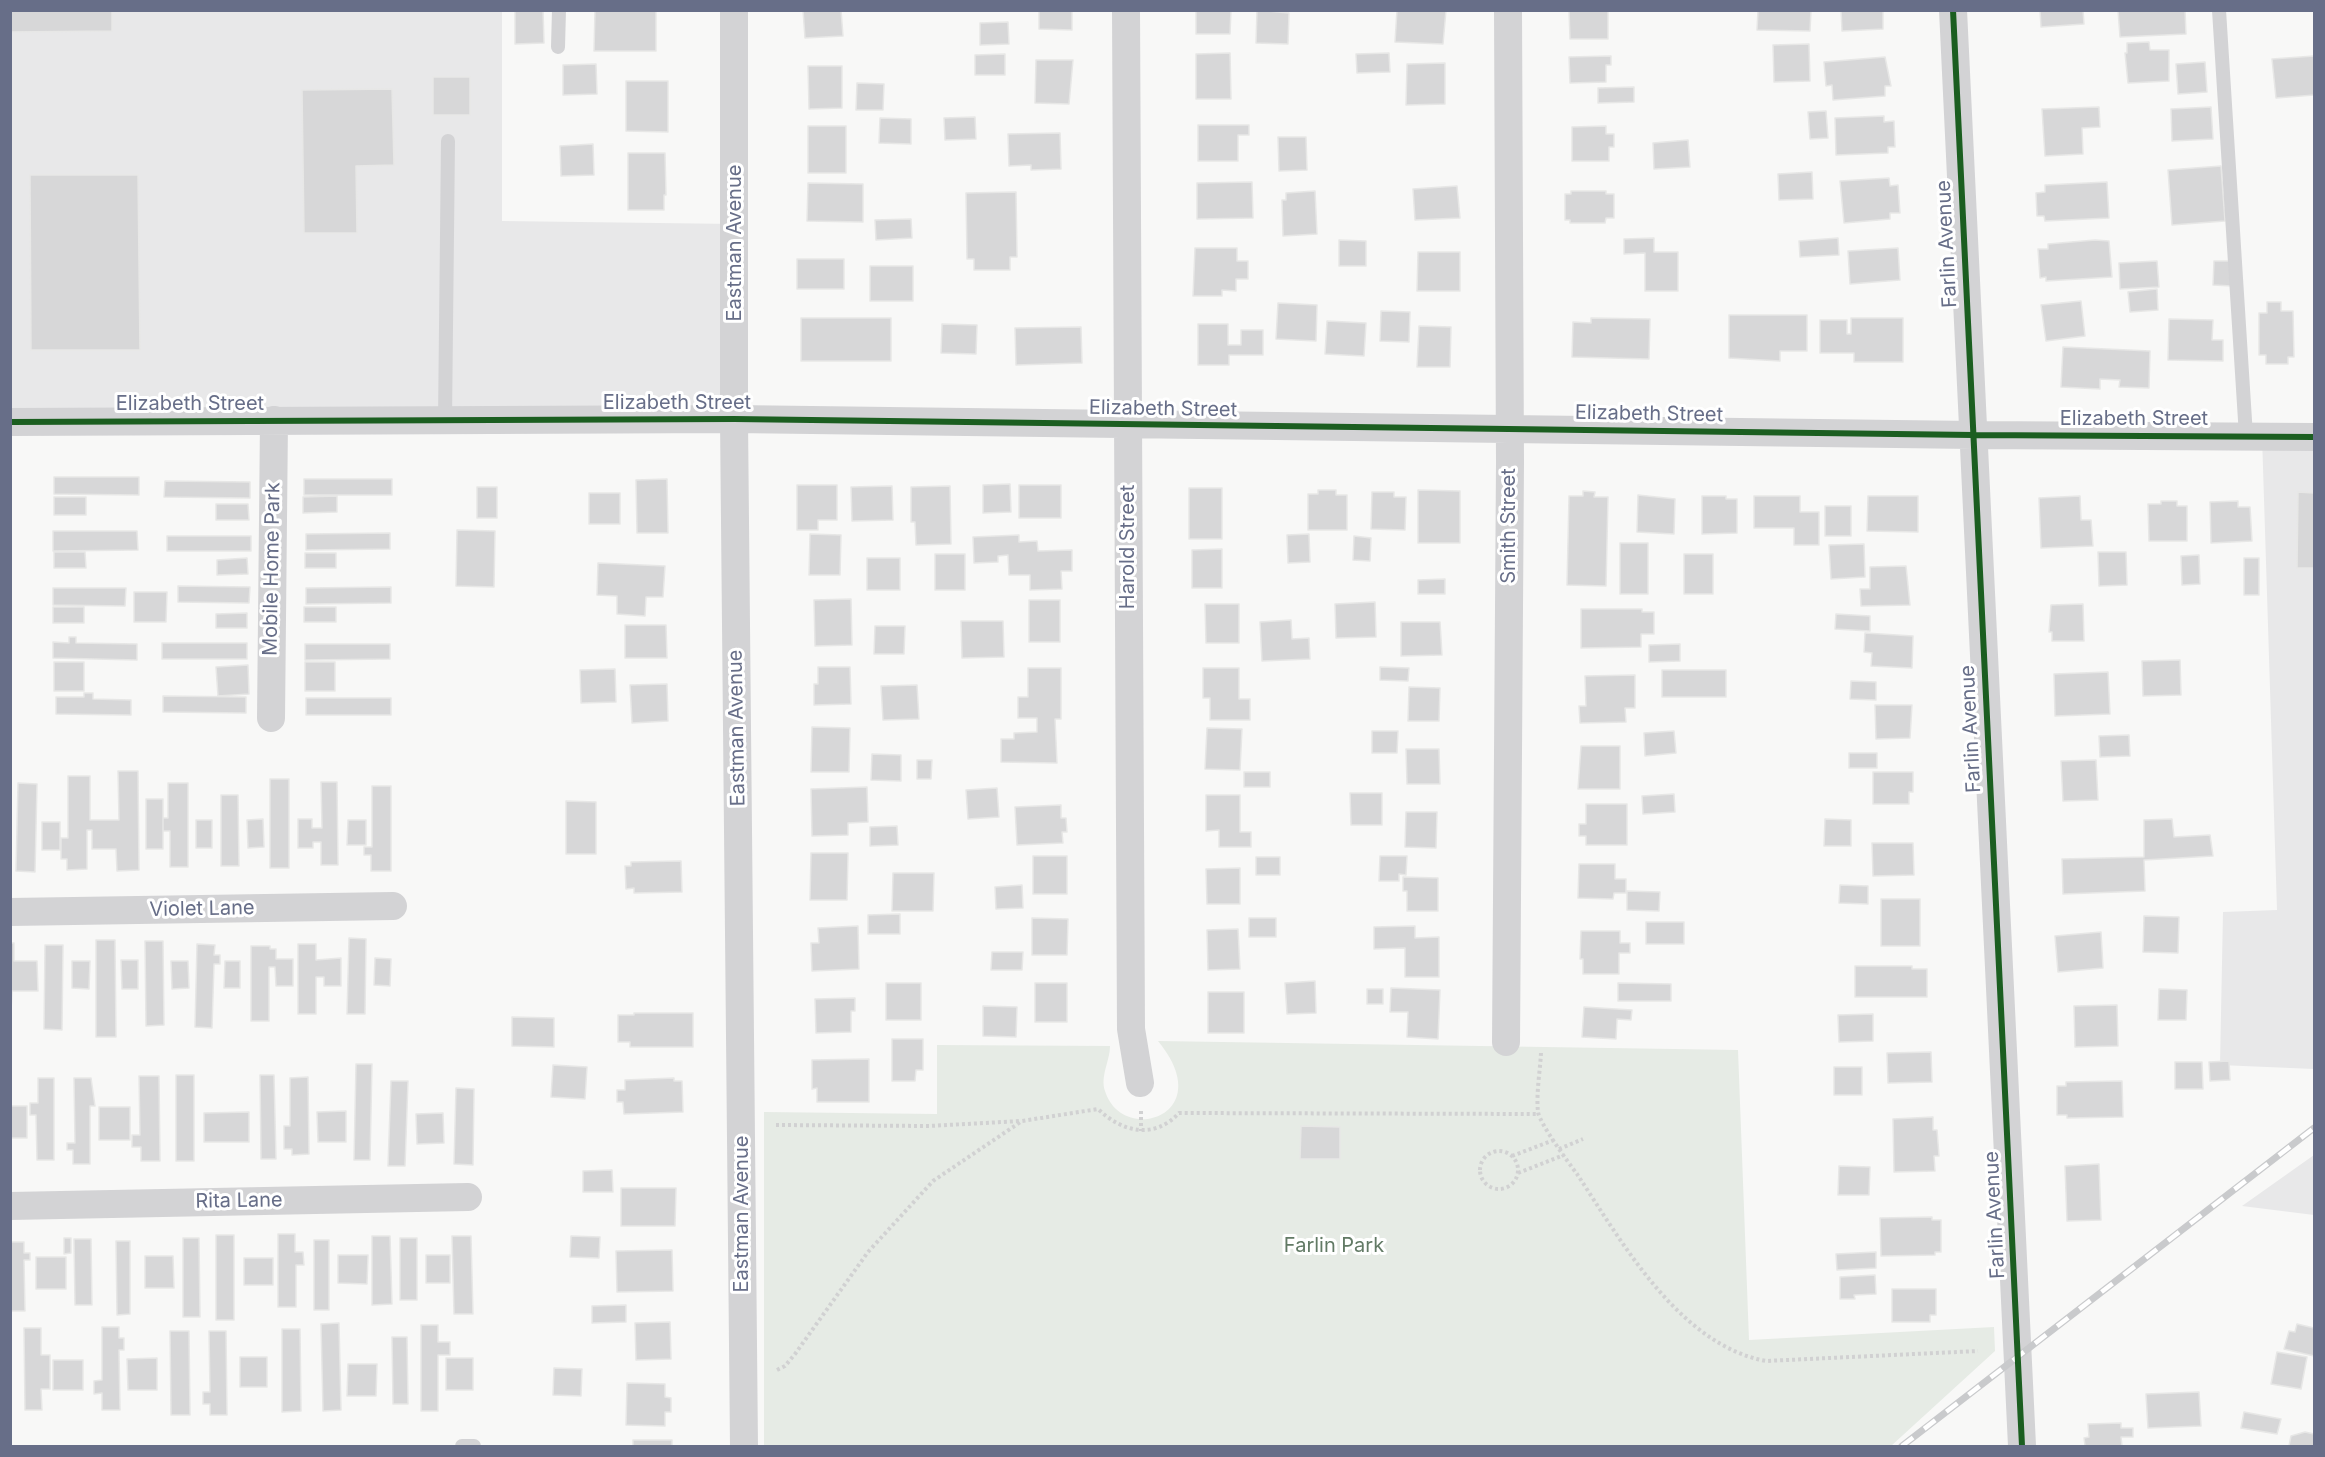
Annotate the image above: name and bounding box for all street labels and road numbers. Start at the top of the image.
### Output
street label: Eastman Avenue [723,165,747,321]
street label: Farlin Avenue [1932,180,1962,308]
street label: Elizabeth Street [603,391,751,415]
street label: Elizabeth Street [116,392,264,416]
street label: Elizabeth Street [1089,396,1237,422]
street label: Elizabeth Street [1575,401,1723,427]
street label: Elizabeth Street [2060,407,2208,431]
street label: Smith Street [1497,468,1521,584]
street label: Mobile Home Park [258,482,286,656]
street label: Harold Street [1116,485,1140,609]
street label: Eastman Avenue [724,649,750,807]
street label: Farlin Avenue [1956,665,1986,793]
street label: Violet Lane [149,896,255,922]
street label: Eastman Avenue [730,1136,754,1292]
street label: Farlin Avenue [1980,1151,2010,1279]
street label: Rita Lane [195,1188,283,1214]

